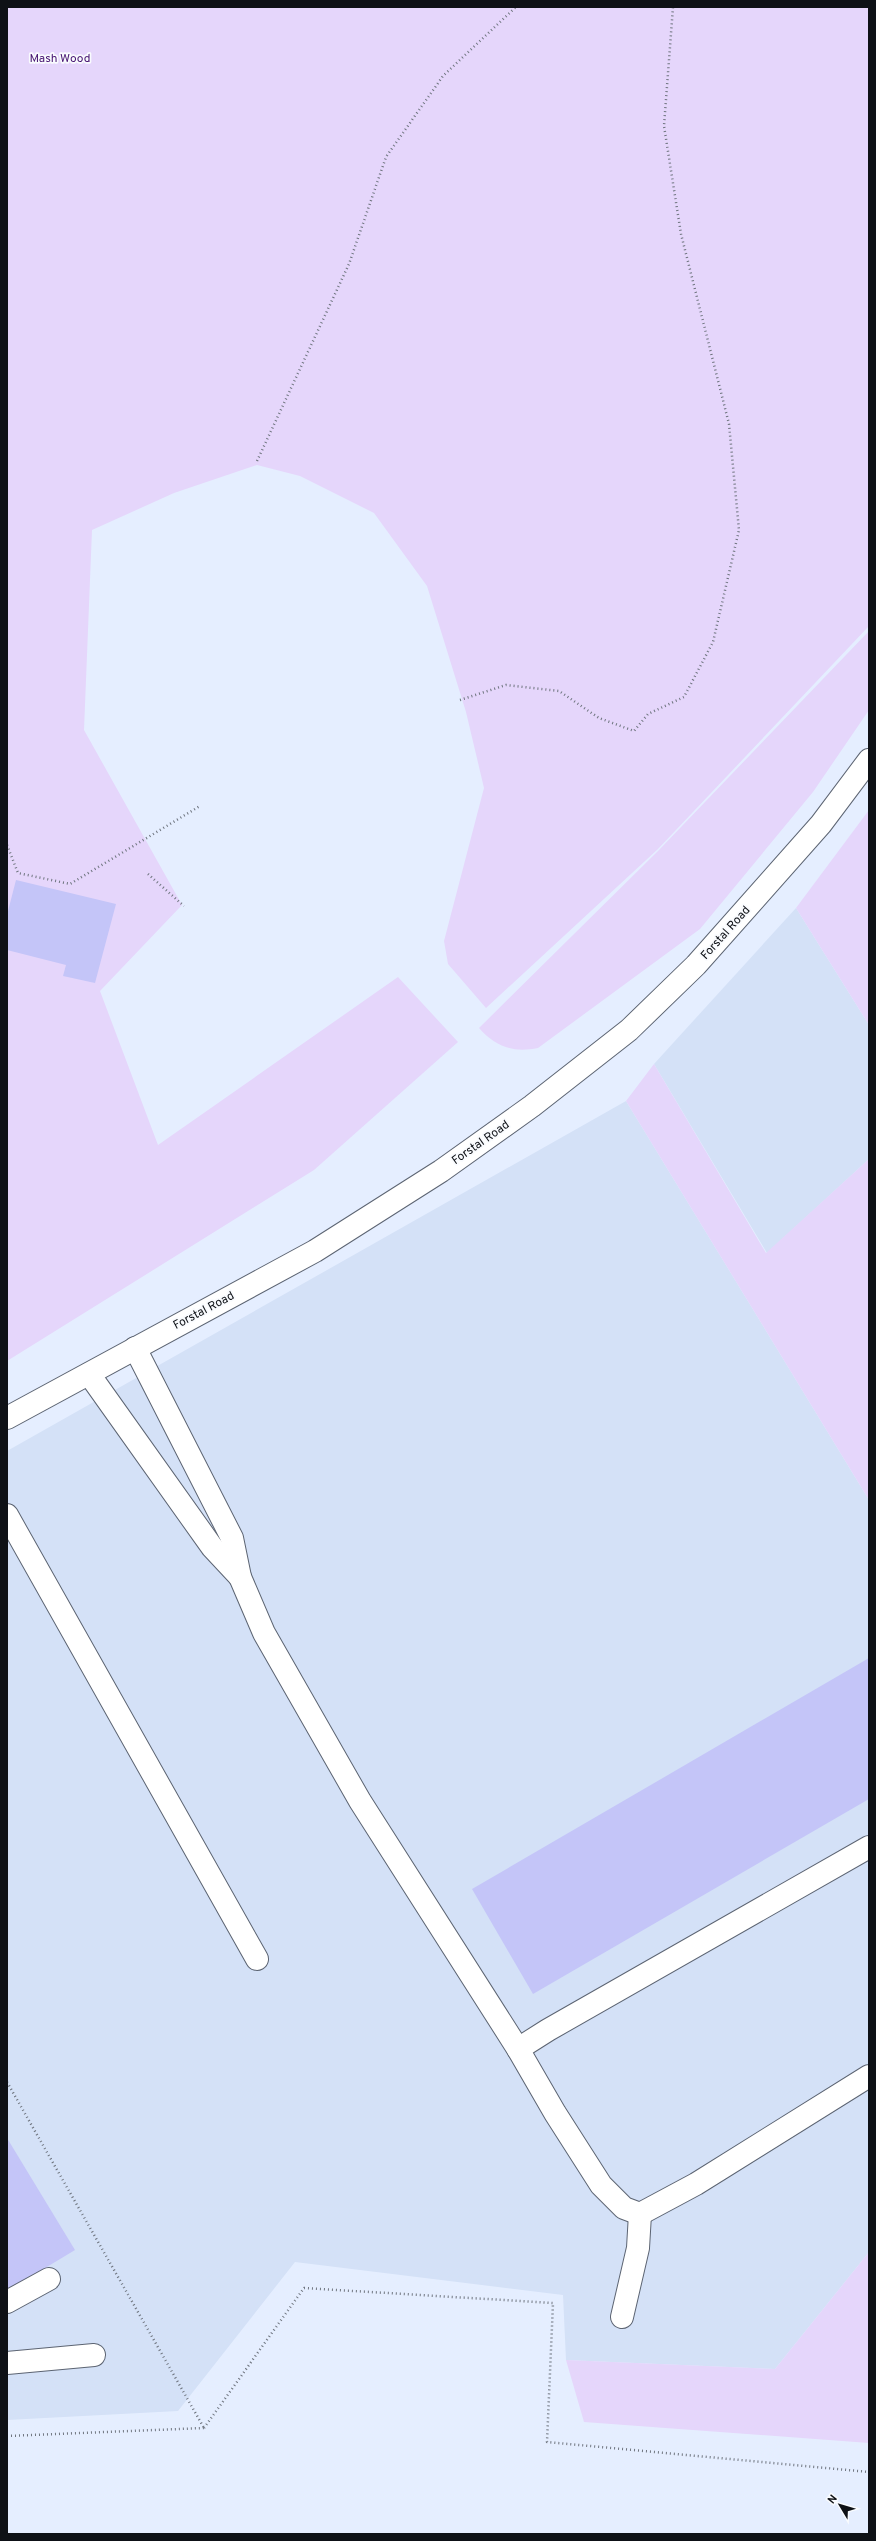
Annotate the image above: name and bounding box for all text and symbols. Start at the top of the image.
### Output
park label: Mash Wood [30,51,90,67]
street label: Forstal Road [698,903,754,963]
street label: Forstal Road [449,1117,513,1169]
street label: Forstal Road [171,1288,237,1334]
north arrow [820,2485,860,2525]
text: N [825,2492,841,2507]

